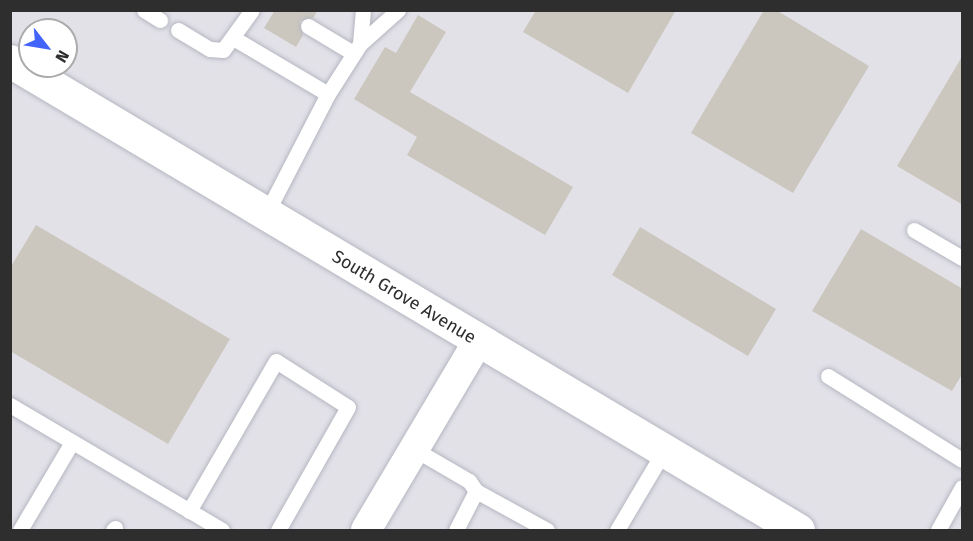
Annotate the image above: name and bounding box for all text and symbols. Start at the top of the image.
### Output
north arrow [18,18,78,78]
text: N [51,47,73,66]
street label: South Grove Avenue [328,246,480,348]

